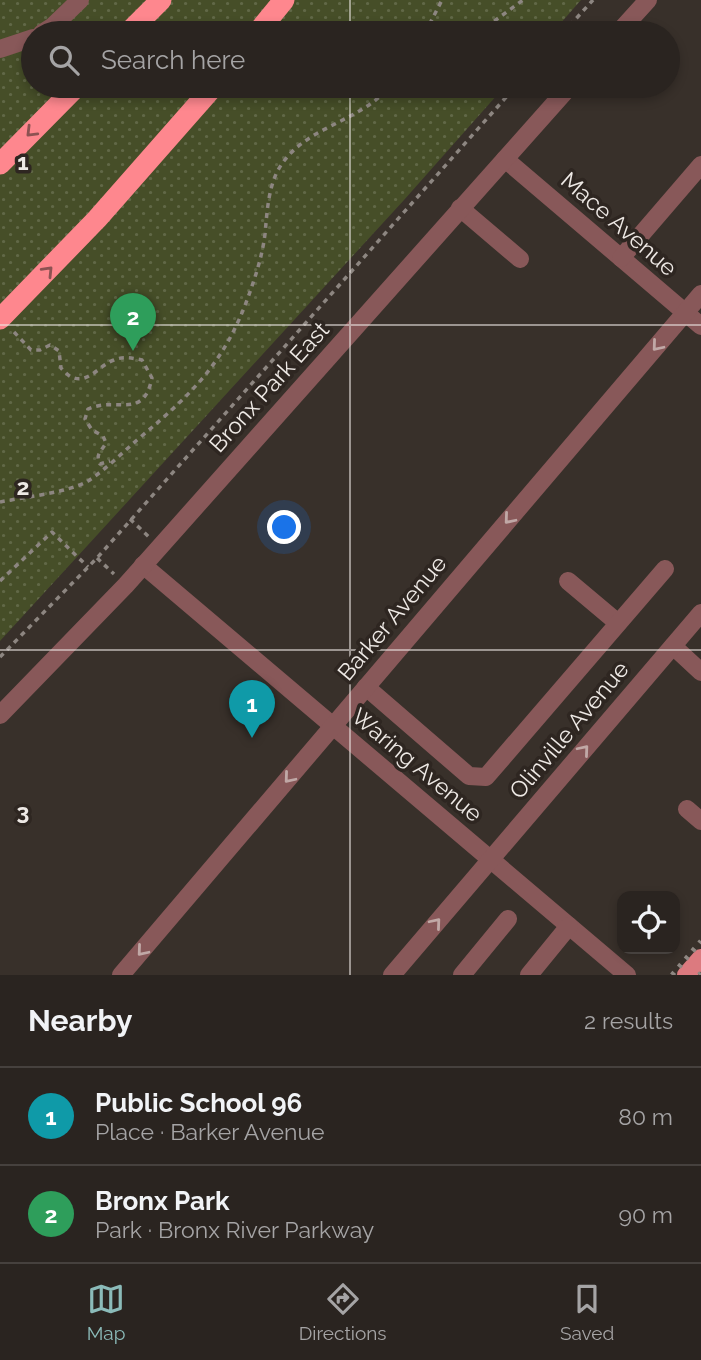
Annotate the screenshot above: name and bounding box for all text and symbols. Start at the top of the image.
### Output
search box [21,21,680,98]
icon: search [45,41,83,79]
text: Search here [101,45,245,75]
one-way arrow [27,124,40,137]
text: 1 [17,148,29,175]
street label: Mace Avenue [556,166,683,281]
one-way arrow [39,266,52,279]
pin: 2 [110,293,156,351]
street label: Bronx Park East [203,316,334,457]
one-way arrow [653,337,665,350]
text: 2 [17,473,29,500]
your location [267,510,301,544]
one-way arrow [505,511,517,524]
street label: Barker Avenue [332,550,452,685]
street label: Olinville Avenue [503,656,634,804]
pin: 1 [229,680,275,738]
street label: Waring Avenue [347,702,488,827]
one-way arrow [576,746,588,759]
one-way arrow [285,769,297,782]
text: 3 [17,798,29,825]
map controls [617,891,680,954]
button: locate [617,891,680,954]
one-way arrow [428,918,440,931]
one-way arrow [137,943,150,956]
text: Nearby [28,1003,132,1038]
text: 2 results [584,1007,673,1034]
text: Public School 96 [95,1088,302,1118]
text: 1 [45,1103,57,1130]
text: 80 m [618,1103,673,1130]
text: Place · Barker Avenue [95,1118,325,1145]
text: Bronx Park [95,1186,230,1216]
text: 2 [45,1201,57,1228]
text: 90 m [618,1201,673,1228]
text: Park · Bronx River Parkway [95,1216,374,1243]
tab: Map [87,1280,125,1344]
tab: Directions [299,1280,387,1344]
tab: Saved [560,1280,614,1344]

